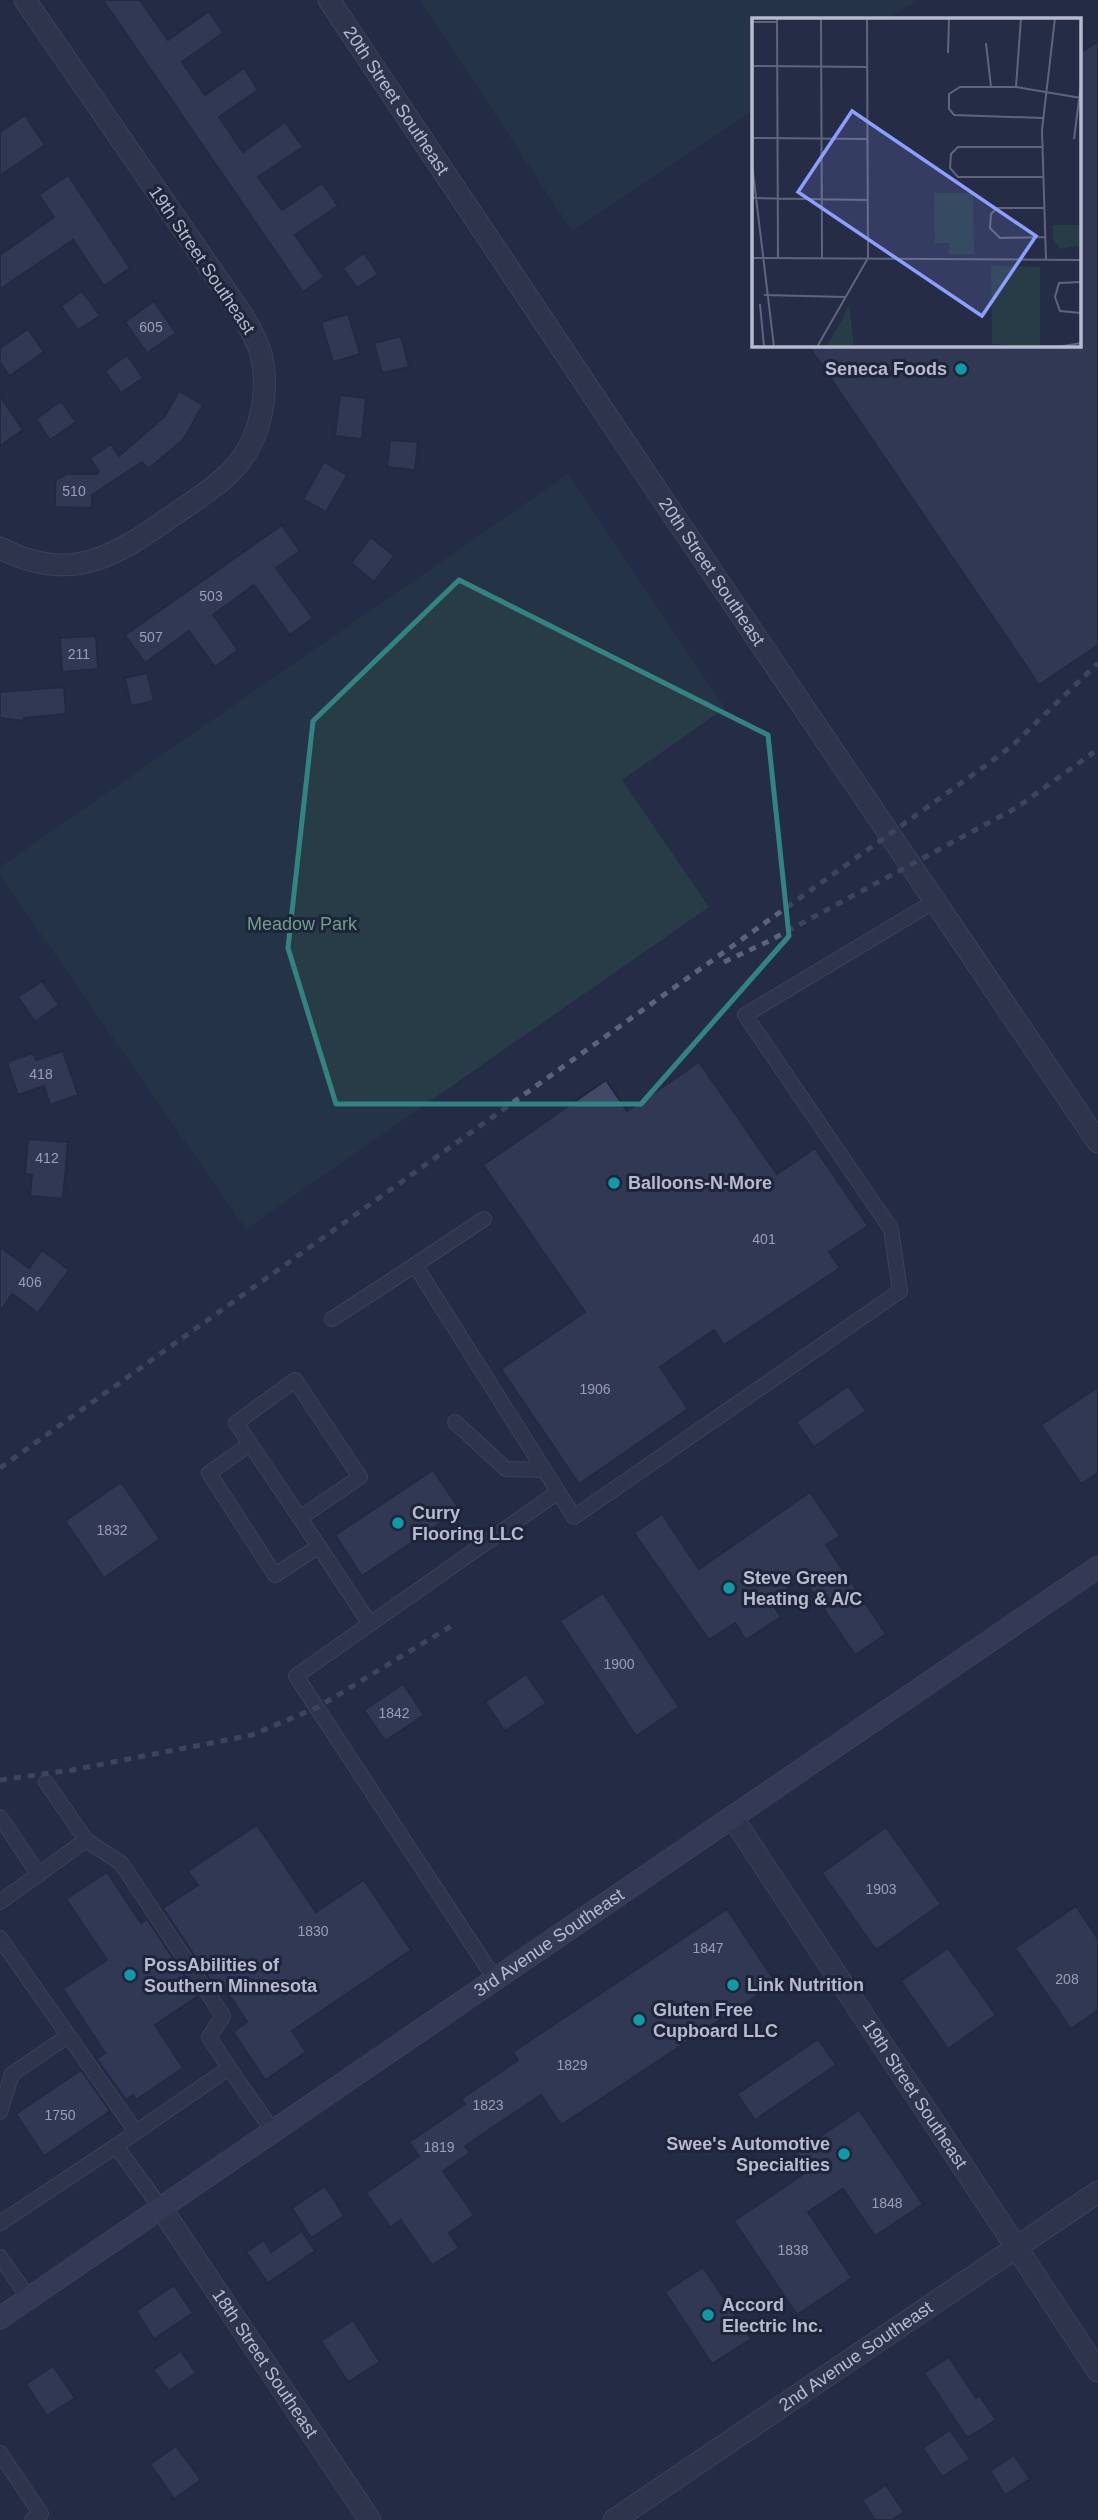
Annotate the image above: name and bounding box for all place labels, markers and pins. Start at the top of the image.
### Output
place label: Seneca Foods [825,359,947,379]
marker: Seneca Foods [953,361,969,377]
place label: Balloons-N-More [628,1173,772,1193]
marker: Balloons-N-More [606,1175,622,1191]
place label: Curry Flooring LLC [412,1503,524,1544]
marker: Curry Flooring LLC [390,1515,406,1531]
place label: Steve Green Heating & A/C [743,1568,862,1609]
marker: Steve Green Heating & A/C [721,1580,737,1596]
place label: PossAbilities of Southern Minnesota [144,1955,318,1996]
marker: PossAbilities of Southern Minnesota [122,1967,138,1983]
place label: Link Nutrition [747,1975,864,1995]
marker: Link Nutrition [725,1977,741,1993]
place label: Gluten Free Cupboard LLC [653,2000,778,2041]
marker: Gluten Free Cupboard LLC [631,2012,647,2028]
place label: Swee's Automotive Specialties [666,2134,830,2175]
marker: Swee's Automotive Specialties [836,2146,852,2162]
place label: Accord Electric Inc. [722,2295,823,2336]
marker: Accord Electric Inc. [700,2307,716,2323]

